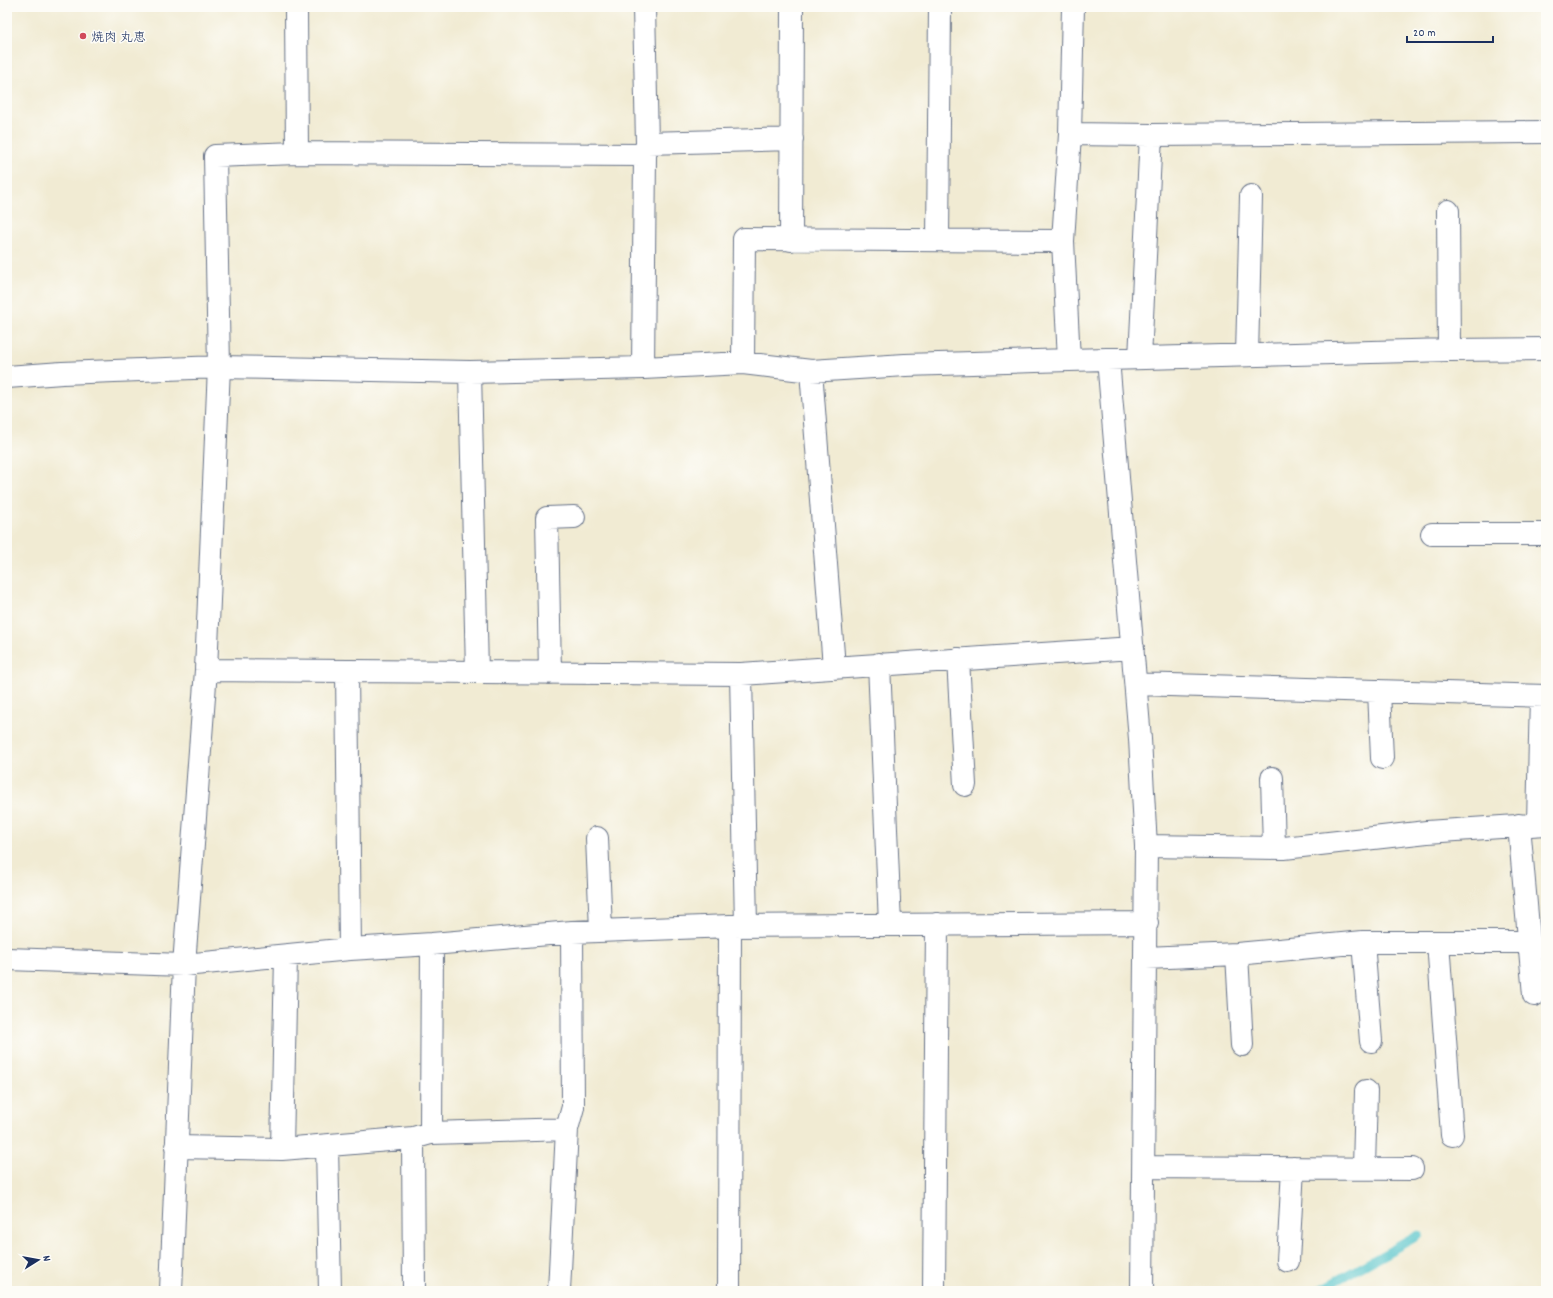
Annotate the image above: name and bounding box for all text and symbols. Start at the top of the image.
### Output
scale bar [1407,18,1493,44]
text: 20 m [1413,25,1436,42]
place label: 焼肉 丸恵 [91,29,146,48]
marker: 焼肉 丸恵 [78,31,88,41]
north arrow [18,1240,58,1280]
text: N [37,1254,54,1263]

